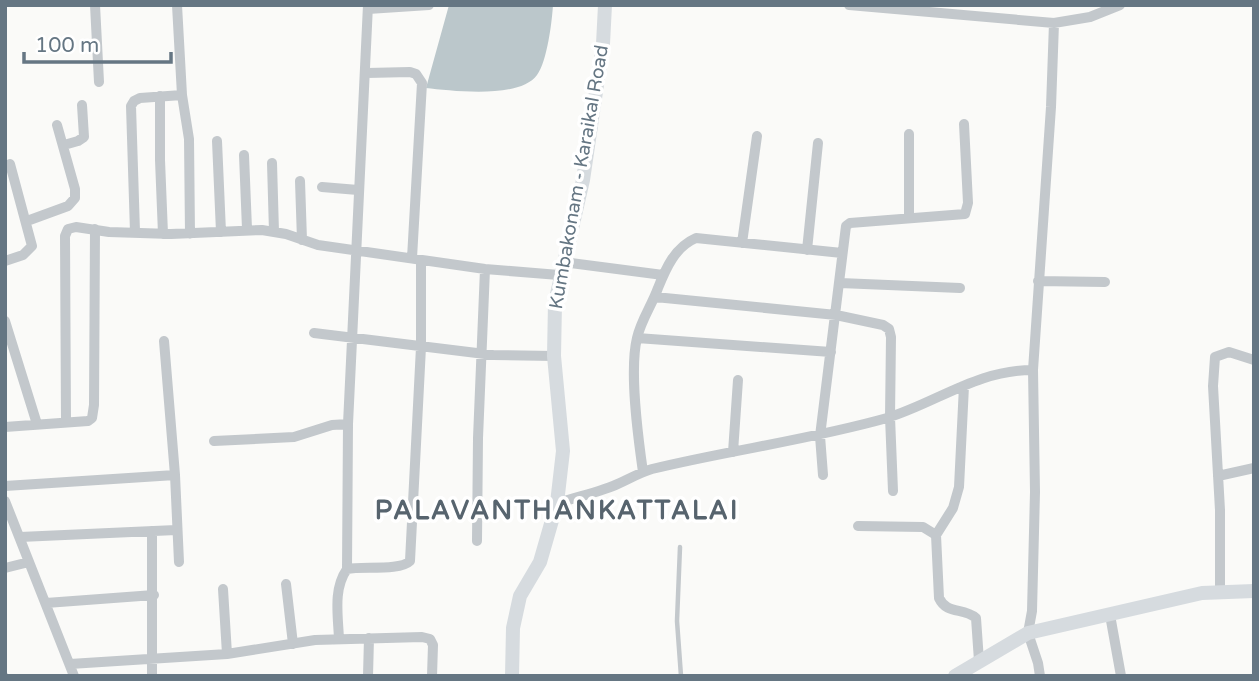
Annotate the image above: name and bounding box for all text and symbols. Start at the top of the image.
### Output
scale bar [24,21,172,65]
text: 100 m [35,33,99,58]
street label: Kumbakonam - Karaikal Road [545,43,613,311]
district label: PALAVANTHANKATTALAI [375,495,739,526]

